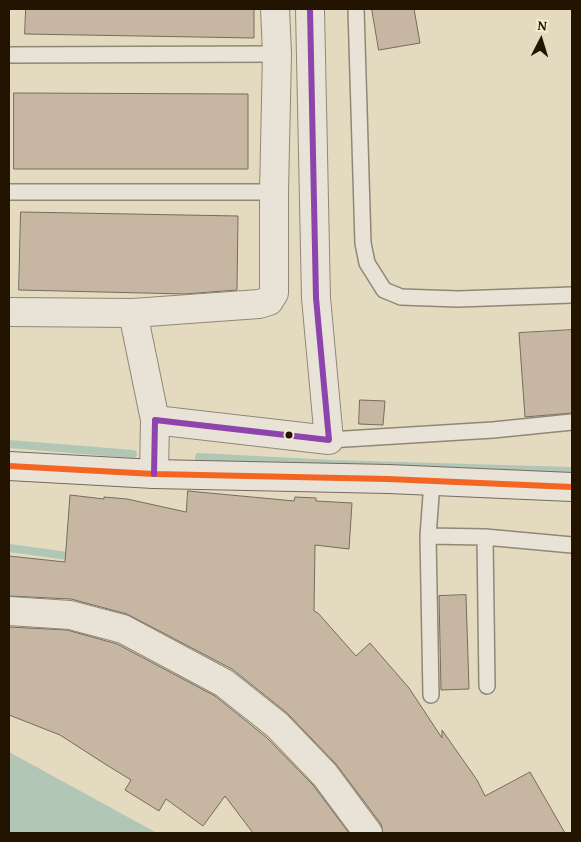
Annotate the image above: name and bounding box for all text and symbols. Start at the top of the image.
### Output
north arrow [516,15,566,65]
text: N [537,15,548,35]
unlabelled marker [284,430,294,440]

